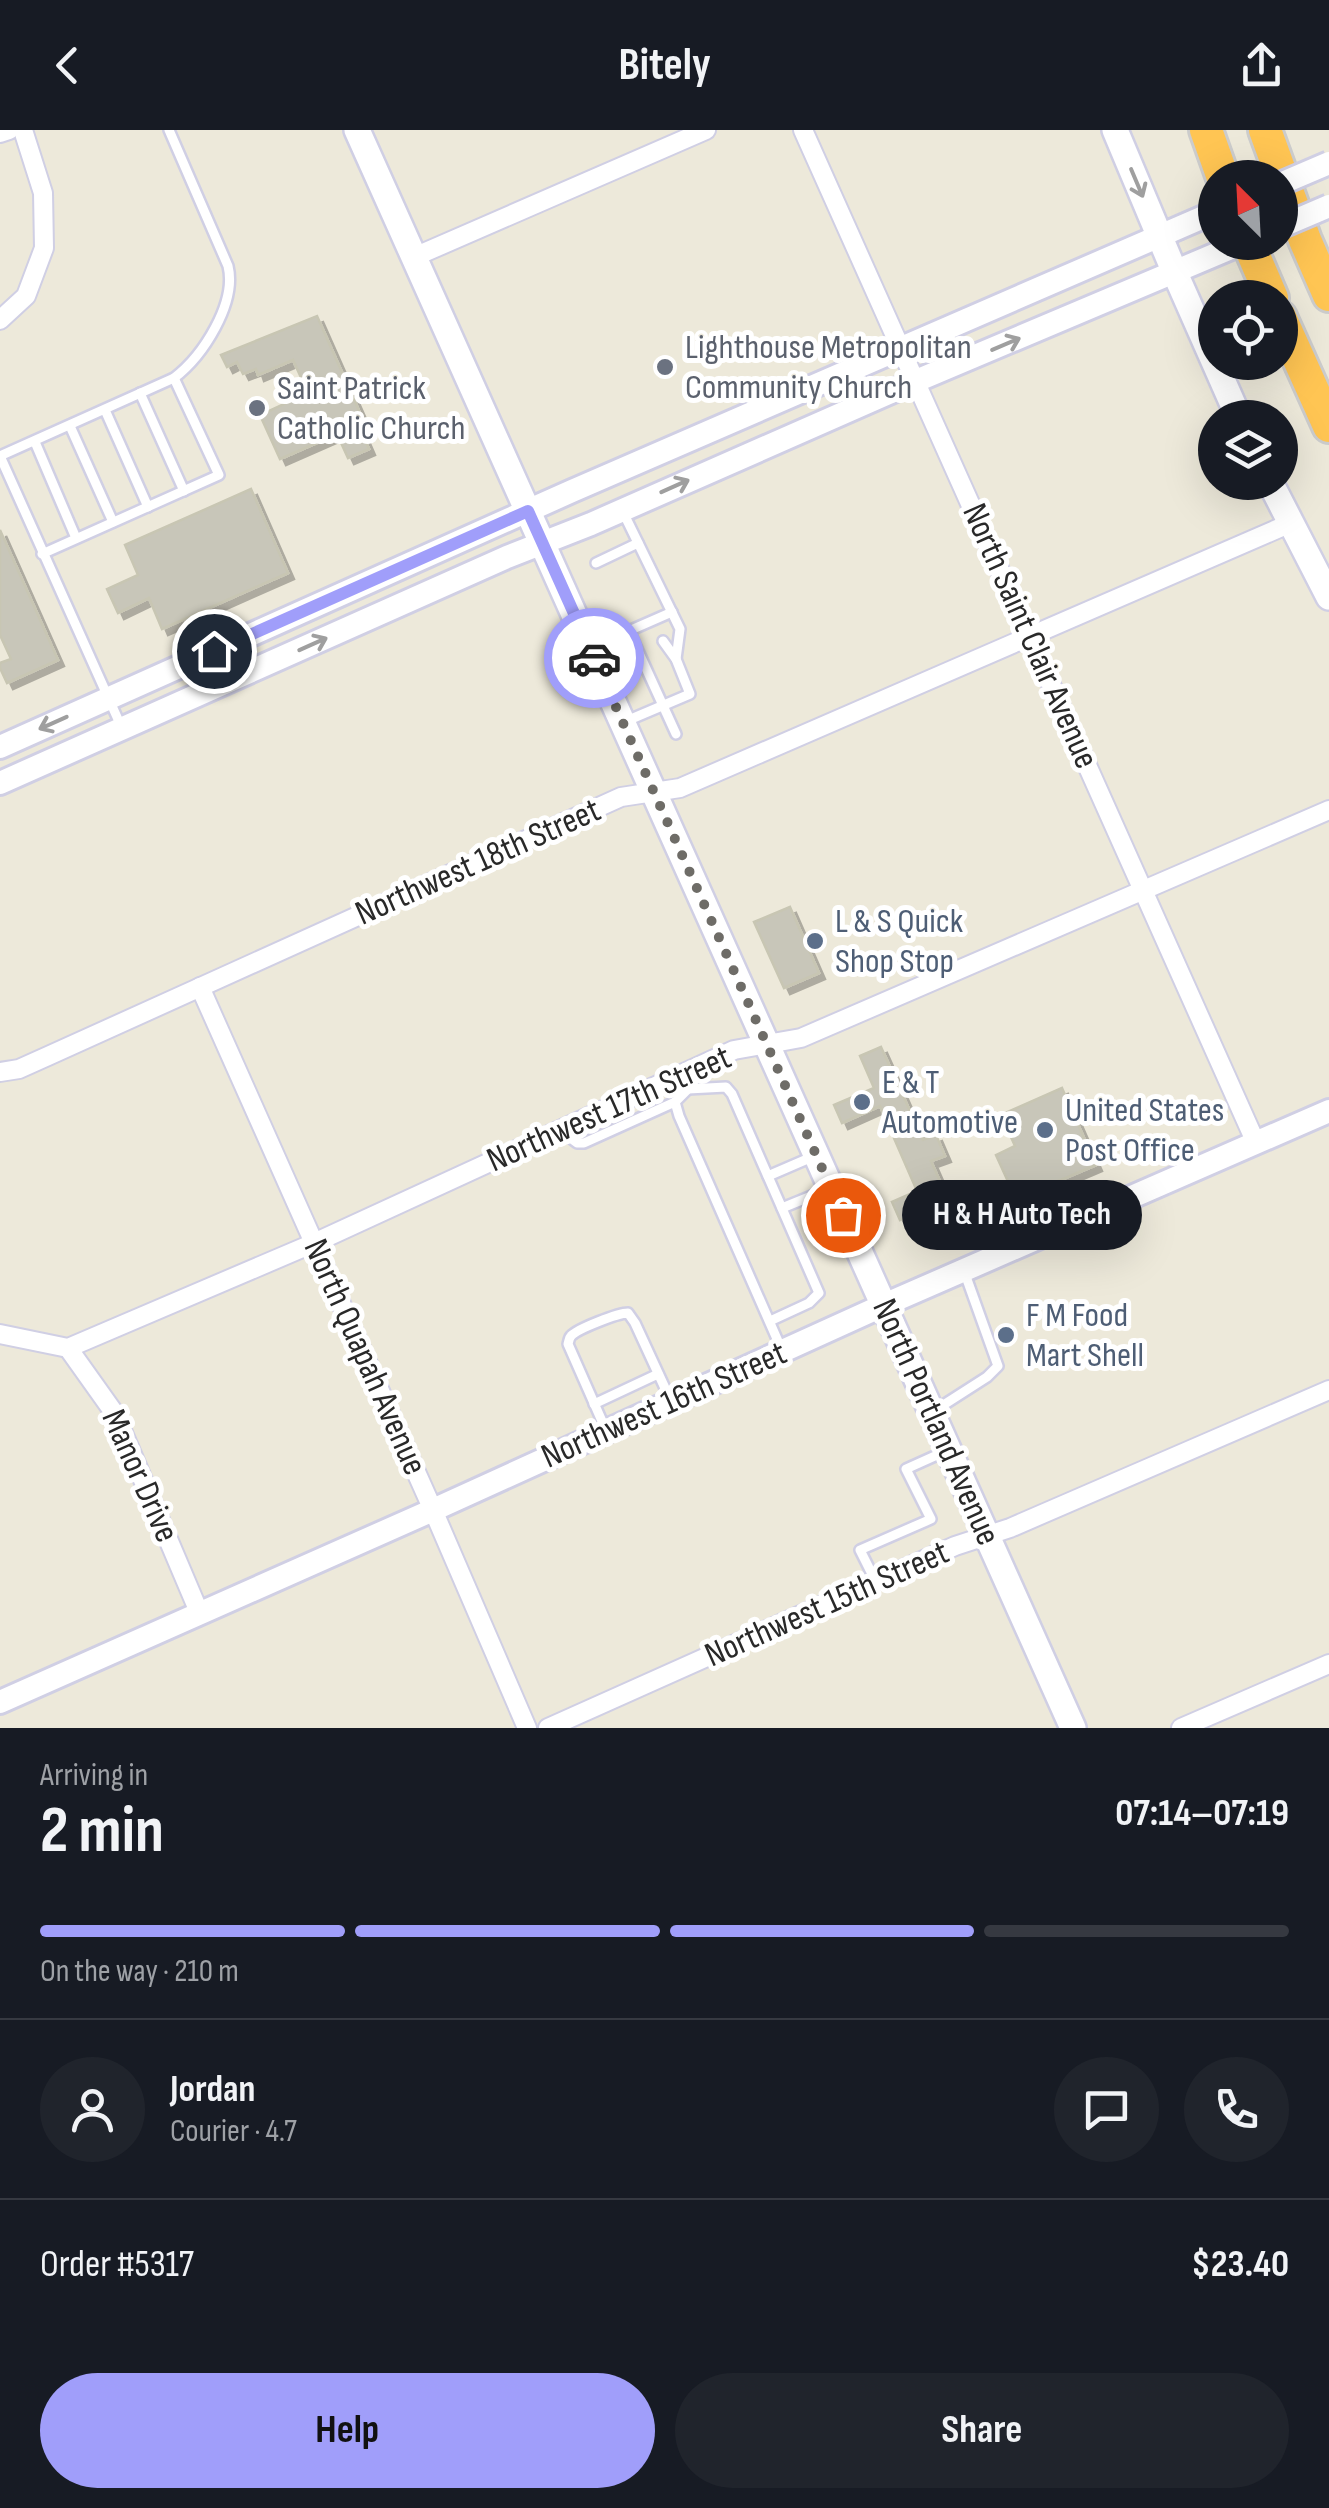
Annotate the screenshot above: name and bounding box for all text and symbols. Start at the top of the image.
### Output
icon: back [40,38,95,93]
text: Bitely [618,38,711,93]
icon: share [1234,38,1289,93]
north arrow [1198,160,1298,260]
map controls [1198,160,1298,500]
one-way arrow [1129,167,1147,198]
button: locate [1198,280,1298,380]
place label: Lighthouse Metropolitan Community Church [685,326,972,409]
one-way arrow [990,333,1020,351]
marker: Lighthouse Metropolitan Community Church [654,356,676,378]
place label: Saint Patrick Catholic Church [277,367,465,450]
marker: Saint Patrick Catholic Church [246,397,268,419]
button: layers [1198,400,1298,500]
one-way arrow [659,476,690,494]
street label: North Saint Clair Avenue [952,497,1108,775]
courier [544,608,644,708]
pin [172,609,257,694]
icon: home [187,624,242,679]
icon: car [567,631,622,686]
one-way arrow [297,634,328,652]
one-way arrow [39,715,69,734]
street label: Northwest 18th Street [349,789,607,935]
place label: L & S Quick Shop Stop [835,900,964,983]
marker: L & S Quick Shop Stop [804,930,826,952]
street label: Northwest 17th Street [480,1036,738,1182]
place label: E & T Automotive [881,1061,1018,1144]
place label: United States Post Office [1065,1089,1224,1172]
marker: E & T Automotive [851,1091,873,1113]
marker: United States Post Office [1034,1119,1056,1141]
pin [801,1173,886,1258]
callout: H & H Auto Tech [903,1180,1143,1250]
icon: bag [816,1188,871,1243]
text: H & H Auto Tech [933,1195,1111,1234]
street label: North Quapah Avenue [294,1232,436,1482]
street label: North Portland Avenue [862,1292,1010,1552]
place label: F M Food Mart Shell [1026,1294,1144,1377]
marker: F M Food Mart Shell [995,1324,1017,1346]
street label: Northwest 16th Street [535,1332,793,1478]
street label: Manor Drive [92,1403,188,1549]
street label: Northwest 15th Street [698,1531,956,1677]
text: Arriving in [40,1756,148,1795]
text: 07:14–07:19 [1115,1791,1289,1836]
text: 2 min [40,1793,164,1871]
text: On the way · 210 m [40,1952,239,1991]
button: person [40,2057,145,2162]
button: chat [1054,2057,1159,2162]
button: phone [1184,2057,1289,2162]
text: Jordan [170,2067,255,2112]
text: Courier · 4.7 [170,2112,297,2151]
text: Order #5317 [40,2242,194,2287]
text: $23.40 [1191,2242,1289,2287]
button: Help [40,2373,655,2488]
button: Share [675,2373,1289,2488]

